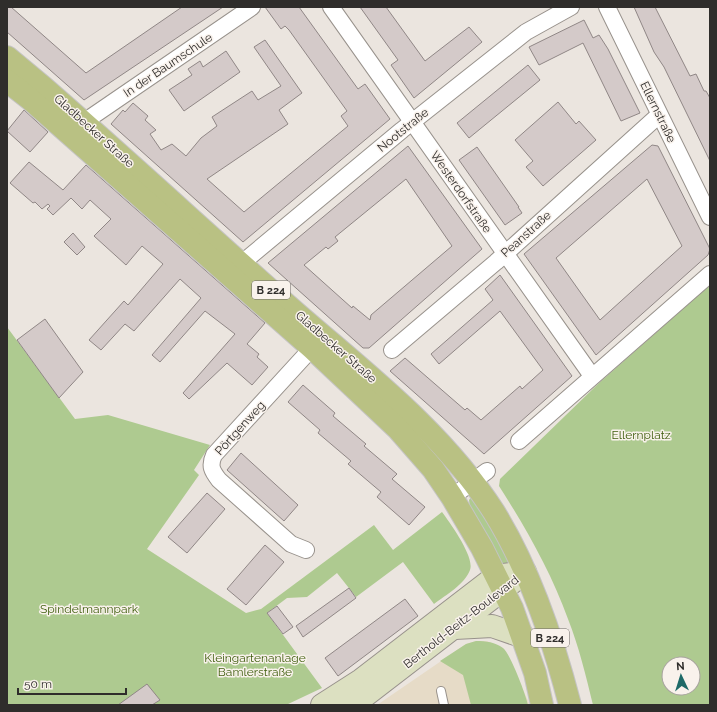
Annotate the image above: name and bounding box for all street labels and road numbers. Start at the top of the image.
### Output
street label: In der Baumschule [121,30,215,100]
street label: Ellernstraße [637,79,679,145]
street label: Gladbecker Straße [51,91,137,171]
street label: Nootstraße [375,105,431,155]
street label: Westerdorfstraße [428,148,494,236]
street label: Peanstraße [498,208,554,260]
road number: B 224 [252,281,290,299]
street label: Gladbecker Straße [293,308,379,386]
street label: Pörtgenweg [212,398,268,458]
street label: Berthold-Beitz-Boulevard [401,573,521,671]
road number: B 224 [531,629,569,647]

